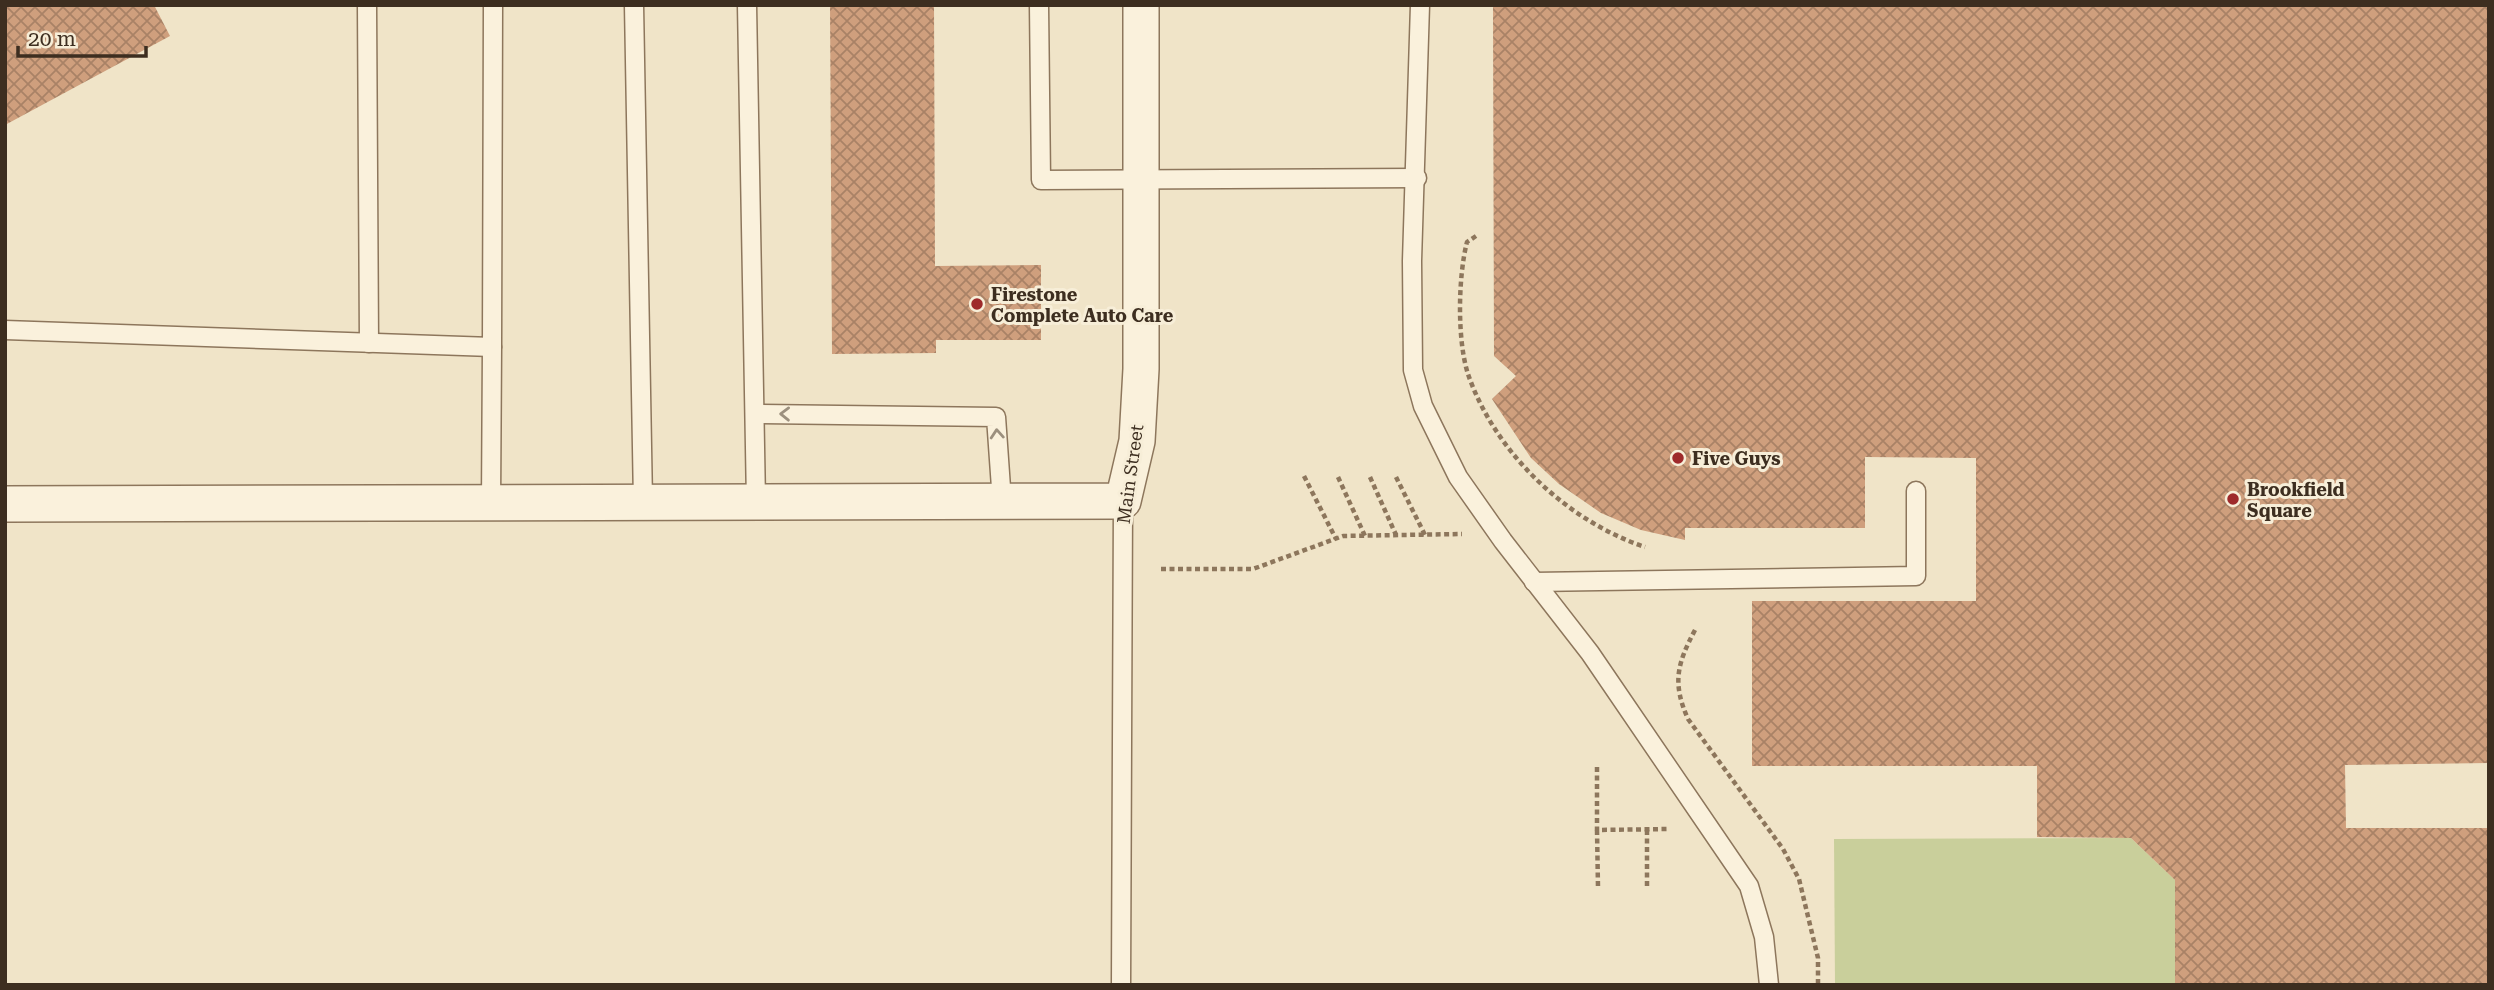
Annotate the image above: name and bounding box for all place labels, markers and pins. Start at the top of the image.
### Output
place label: Firestone Complete Auto Care [991,284,1174,326]
marker: Firestone Complete Auto Care [969,296,985,312]
place label: Five Guys [1692,448,1780,469]
marker: Five Guys [1670,450,1686,466]
place label: Brookfield Square [2247,479,2345,521]
marker: Brookfield Square [2225,491,2241,507]

